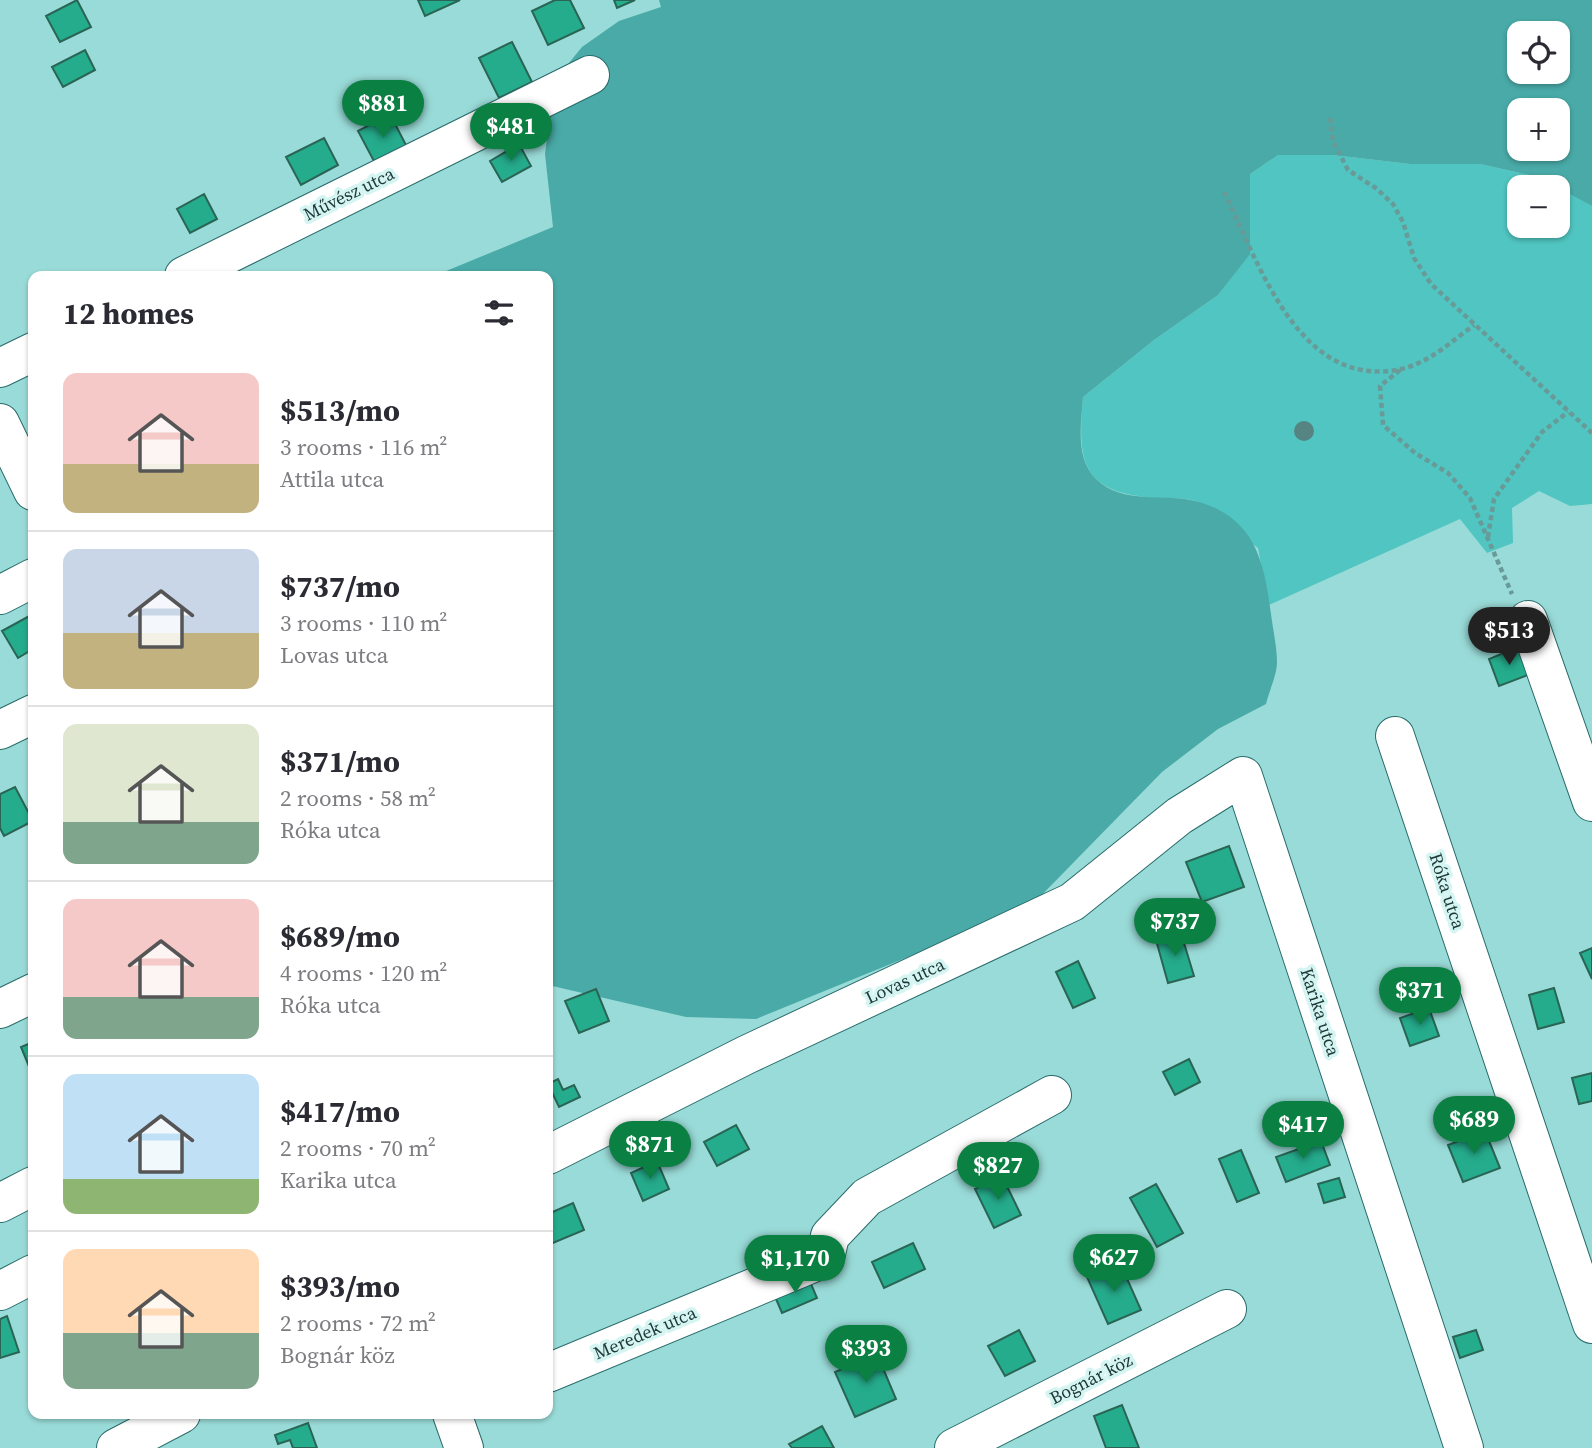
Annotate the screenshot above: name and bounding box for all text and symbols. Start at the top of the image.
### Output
map controls [1507,21,1570,238]
button: locate [1507,21,1570,84]
pin: $881 [342,80,424,140]
text: $881 [358,87,408,119]
button: + [1507,98,1570,161]
pin: $481 [470,104,552,163]
text: $481 [486,110,536,142]
street label: Művész utca [299,160,399,226]
button: − [1507,175,1570,238]
text: 12 homes [63,293,194,334]
icon: filters [480,294,518,332]
text: $513/mo [280,390,400,431]
icon: home [119,401,203,485]
text: 3 rooms · 116 m² [280,431,447,463]
text: Attila utca [280,463,384,495]
text: $737/mo [280,566,400,607]
icon: home [119,577,203,661]
text: 3 rooms · 110 m² [280,607,447,639]
pin: $513 [1468,608,1550,667]
text: $513 [1484,614,1534,646]
text: Lovas utca [280,639,388,671]
text: $371/mo [280,741,400,782]
icon: home [119,752,203,836]
text: 2 rooms · 58 m² [280,782,436,814]
text: Róka utca [280,814,381,846]
street label: Róka utca [1423,850,1472,933]
pin: $737 [1134,898,1216,958]
text: $737 [1150,905,1200,937]
text: $689/mo [280,916,400,957]
icon: home [119,927,203,1011]
street label: Lovas utca [861,951,949,1010]
text: 4 rooms · 120 m² [280,957,447,989]
street label: Karika utca [1294,965,1347,1060]
pin: $371 [1379,968,1461,1027]
text: $371 [1395,974,1445,1006]
text: Róka utca [280,989,381,1021]
text: $417/mo [280,1091,400,1132]
pin: $689 [1433,1096,1515,1156]
icon: home [119,1102,203,1186]
pin: $417 [1262,1102,1344,1161]
text: $689 [1449,1103,1499,1135]
text: $417 [1278,1108,1328,1140]
pin: $871 [609,1122,691,1181]
text: $871 [625,1128,675,1160]
text: 2 rooms · 70 m² [280,1132,436,1164]
pin: $827 [957,1142,1039,1202]
text: $827 [973,1149,1023,1181]
text: Karika utca [280,1164,397,1196]
pin: $627 [1073,1234,1155,1294]
pin: $1,170 [738,1236,852,1295]
text: $627 [1089,1241,1139,1273]
text: $1,170 [760,1242,830,1274]
text: $393/mo [280,1266,400,1307]
icon: home [119,1277,203,1361]
street label: Meredek utca [590,1299,701,1365]
text: 2 rooms · 72 m² [280,1307,436,1339]
pin: $393 [825,1326,907,1385]
text: $393 [841,1332,891,1364]
text: Bognár köz [280,1339,395,1371]
street label: Bognár köz [1045,1347,1137,1410]

